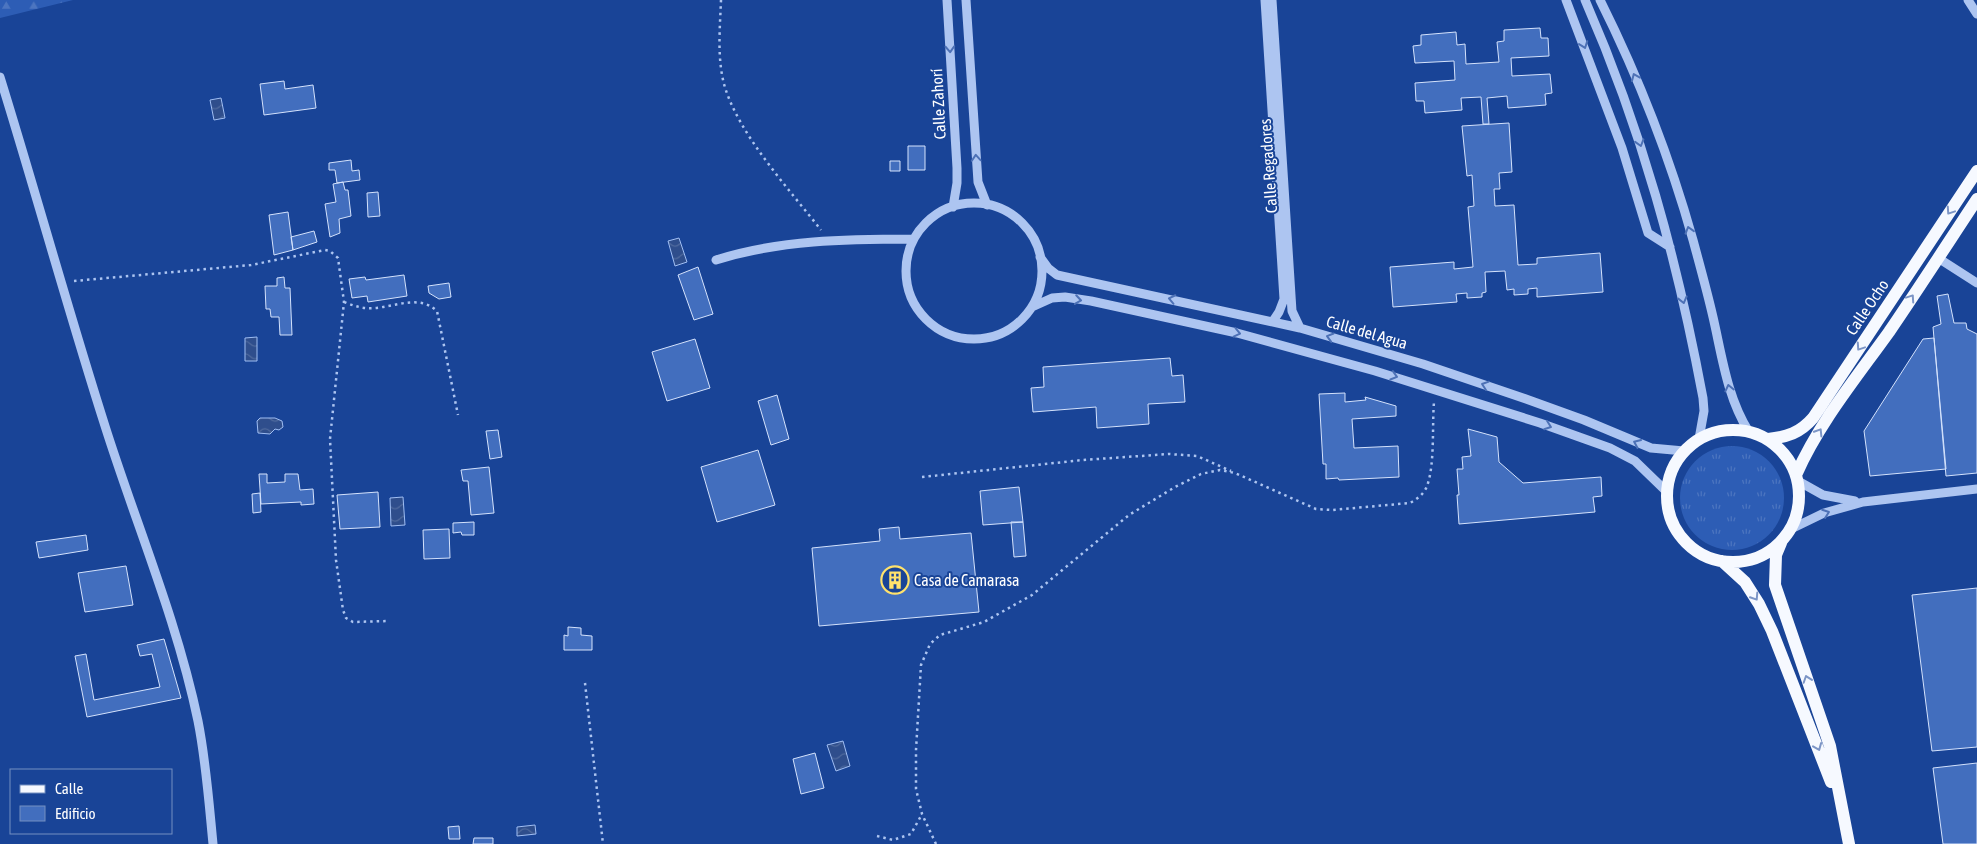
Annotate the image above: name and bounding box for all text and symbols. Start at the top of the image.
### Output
one-way arrow [1578,40,1588,49]
one-way arrow [944,45,955,53]
street label: Calle Zahorí [927,68,949,140]
one-way arrow [1631,73,1641,82]
street label: Calle Regadores [1256,118,1281,214]
one-way arrow [1635,139,1645,147]
one-way arrow [971,154,982,162]
one-way arrow [1947,206,1956,215]
one-way arrow [1685,227,1695,235]
street label: Calle Ocho [1842,276,1892,338]
one-way arrow [1074,294,1083,304]
one-way arrow [1167,294,1176,305]
one-way arrow [1905,294,1914,304]
one-way arrow [1677,296,1688,305]
street label: Calle del Agua [1324,312,1410,353]
one-way arrow [1233,327,1242,338]
one-way arrow [1325,332,1334,343]
one-way arrow [1857,341,1866,350]
one-way arrow [1389,371,1397,381]
one-way arrow [1481,380,1490,390]
one-way arrow [1724,383,1735,392]
one-way arrow [1544,420,1552,430]
one-way arrow [1812,428,1822,437]
one-way arrow [1633,438,1642,449]
one-way arrow [1821,509,1830,519]
building icon: Casa de Camarasa [880,565,910,595]
place label: Casa de Camarasa [914,571,1020,589]
one-way arrow [1748,592,1758,601]
one-way arrow [1803,675,1813,683]
one-way arrow [1812,742,1822,750]
legend [10,769,172,834]
text: Calle [55,780,84,797]
text: Edificio [55,805,96,822]

